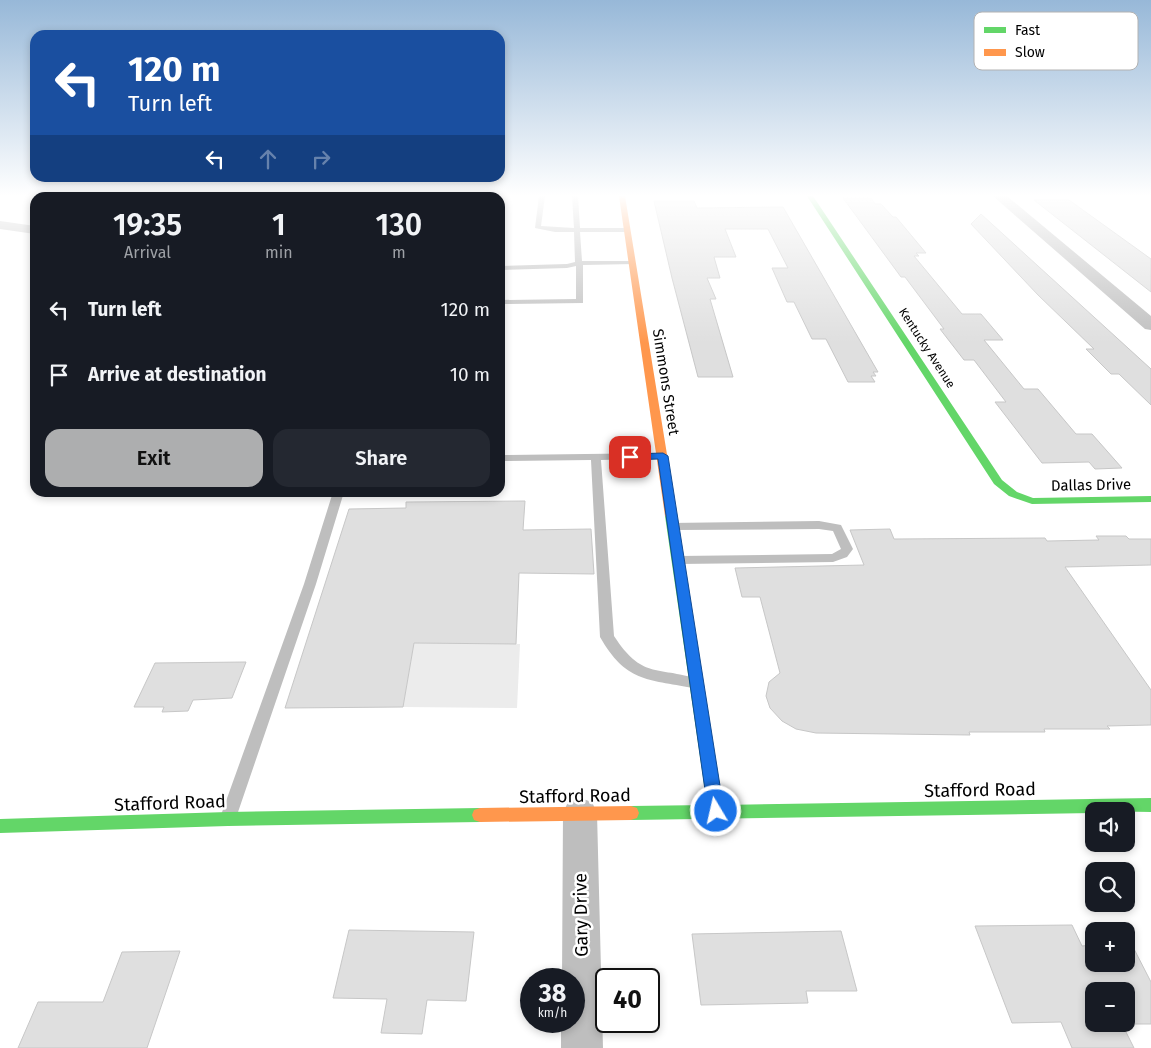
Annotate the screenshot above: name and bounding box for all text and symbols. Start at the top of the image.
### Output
legend [974,12,1138,70]
text: Fast [1015,22,1041,39]
text: Slow [1015,44,1045,61]
text: 120 m [128,48,221,90]
icon: left [45,50,110,115]
text: Turn left [128,90,212,117]
icon: left [201,145,229,173]
icon: ahead [254,145,282,173]
icon: right [307,145,335,173]
text: 19:35 [113,207,182,243]
text: 1 [272,207,286,243]
text: 130 [376,207,422,243]
text: Arrival [124,243,171,262]
text: min [265,243,293,262]
text: m [392,243,406,262]
icon: left [45,296,73,324]
text: Turn left [88,298,162,321]
text: 120 m [440,298,490,321]
street label: Kentucky Avenue [896,305,958,391]
street label: Simmons Street [649,328,683,437]
icon: arrive [45,361,73,389]
text: Arrive at destination [88,363,267,386]
text: 10 m [450,363,490,386]
button: Exit [45,429,263,487]
button: Share [273,429,490,487]
pin [609,436,651,478]
icon: arrive [616,443,644,471]
street label: Dallas Drive [1051,475,1131,495]
street label: Stafford Road [924,778,1036,802]
street label: Stafford Road [519,784,631,808]
position arrow [689,784,741,836]
street label: Stafford Road [114,790,226,816]
map controls [1085,802,1135,1032]
button: sound [1085,802,1135,852]
button: search [1085,862,1135,912]
street label: Gary Drive [569,873,593,957]
button: + [1085,922,1135,972]
speed limit sign: 40 [595,968,660,1033]
text: 38 [539,979,566,1009]
button: − [1085,982,1135,1032]
text: km/h [538,1006,567,1020]

